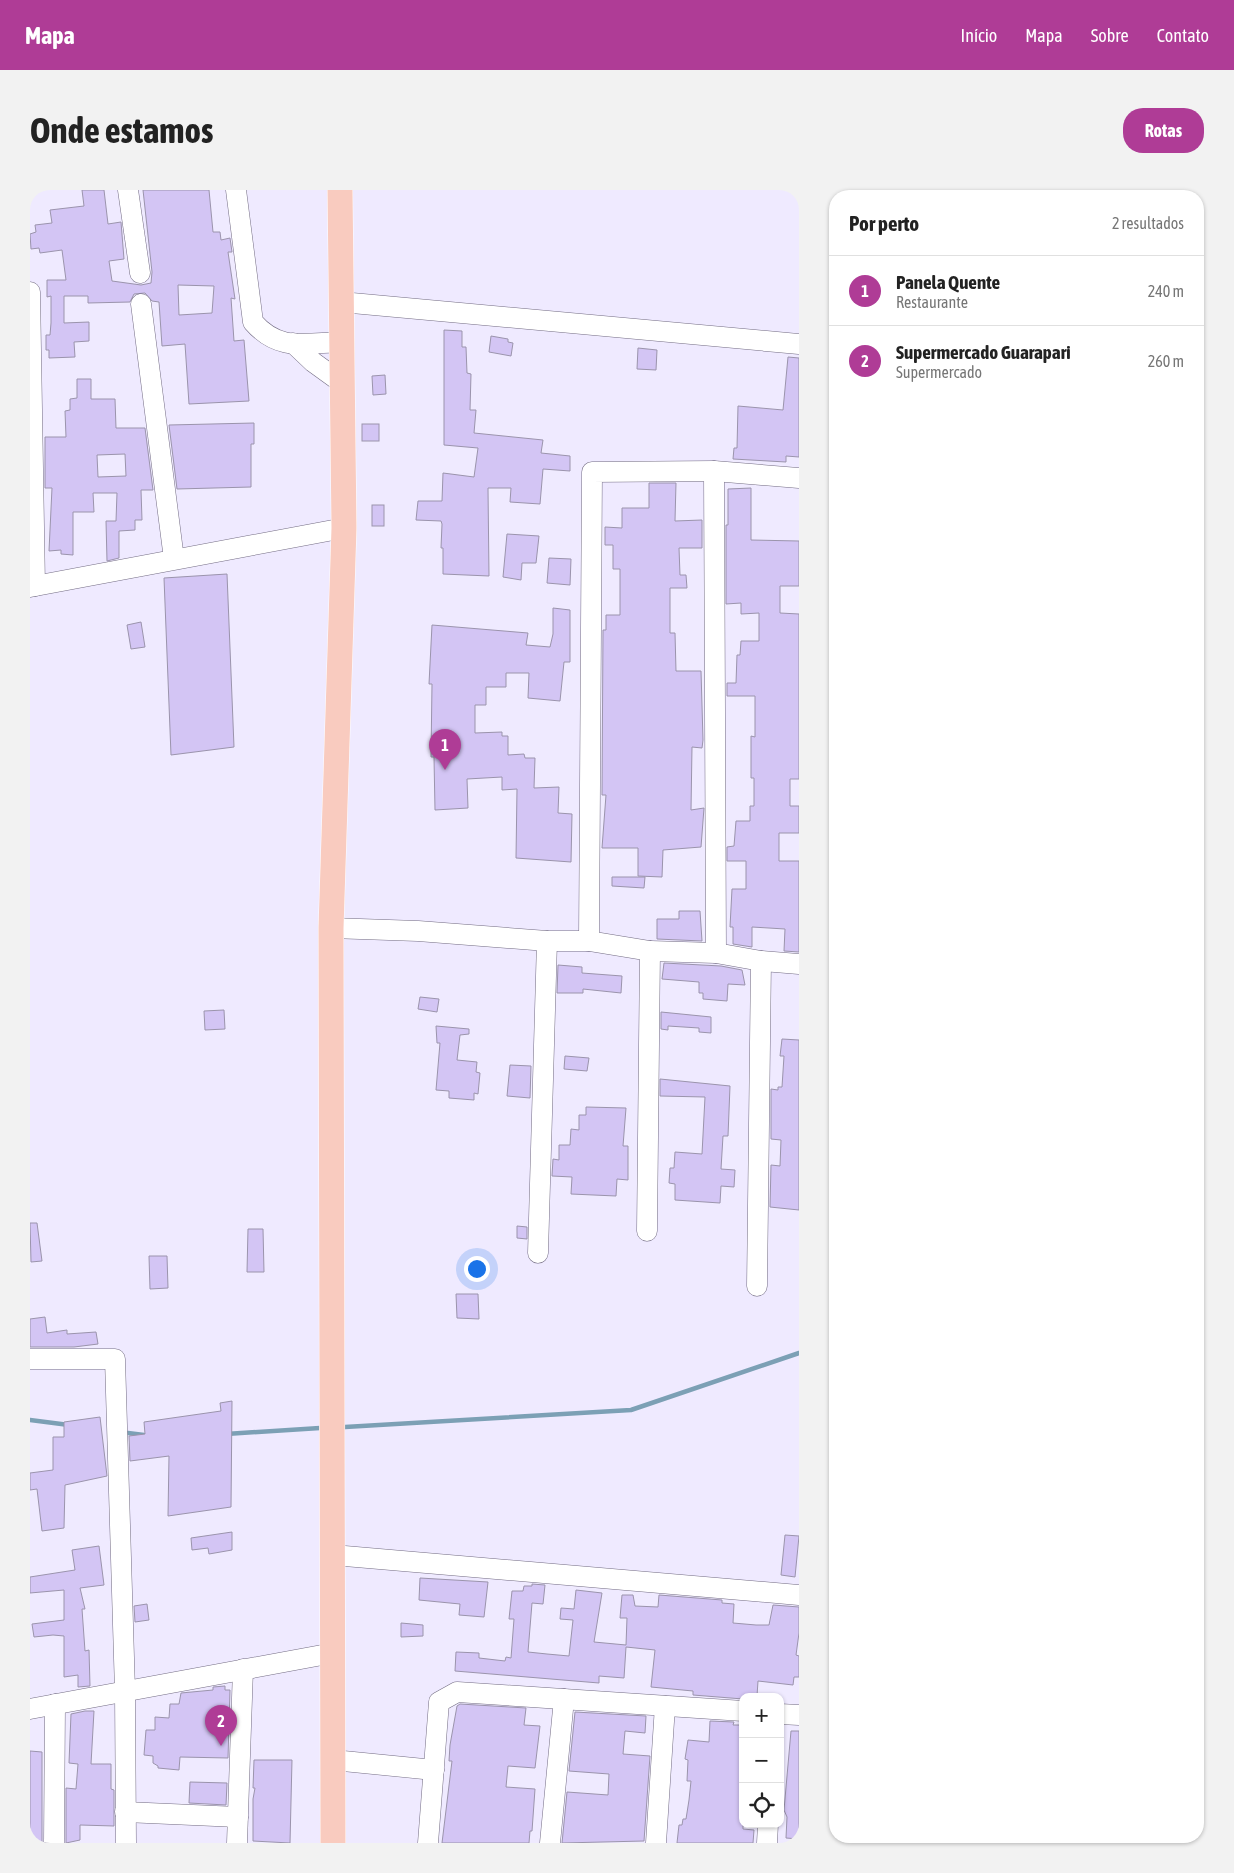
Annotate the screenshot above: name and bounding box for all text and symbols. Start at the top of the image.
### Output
text: Mapa [25,22,75,49]
text: Início [961,25,997,46]
text: Mapa [1025,25,1063,46]
text: Sobre [1091,25,1129,46]
text: Contato [1157,25,1209,46]
button: Rotas [1123,108,1204,153]
text: Onde estamos [30,110,213,150]
text: Por perto [849,211,919,235]
text: 2 resultados [1112,214,1184,232]
text: Panela Quente [896,271,1000,293]
text: 1 [861,282,869,300]
text: 240 m [1148,282,1184,300]
text: Restaurante [896,293,968,311]
text: Supermercado Guarapari [896,341,1071,363]
text: 2 [861,352,869,370]
text: 260 m [1148,352,1184,370]
text: Supermercado [896,363,982,381]
pin: 1 [429,729,461,770]
your location [464,1256,490,1282]
map controls [739,1693,784,1828]
button: + [739,1693,784,1738]
pin: 2 [205,1705,237,1746]
button: − [739,1738,784,1783]
button: locate [739,1783,784,1828]

